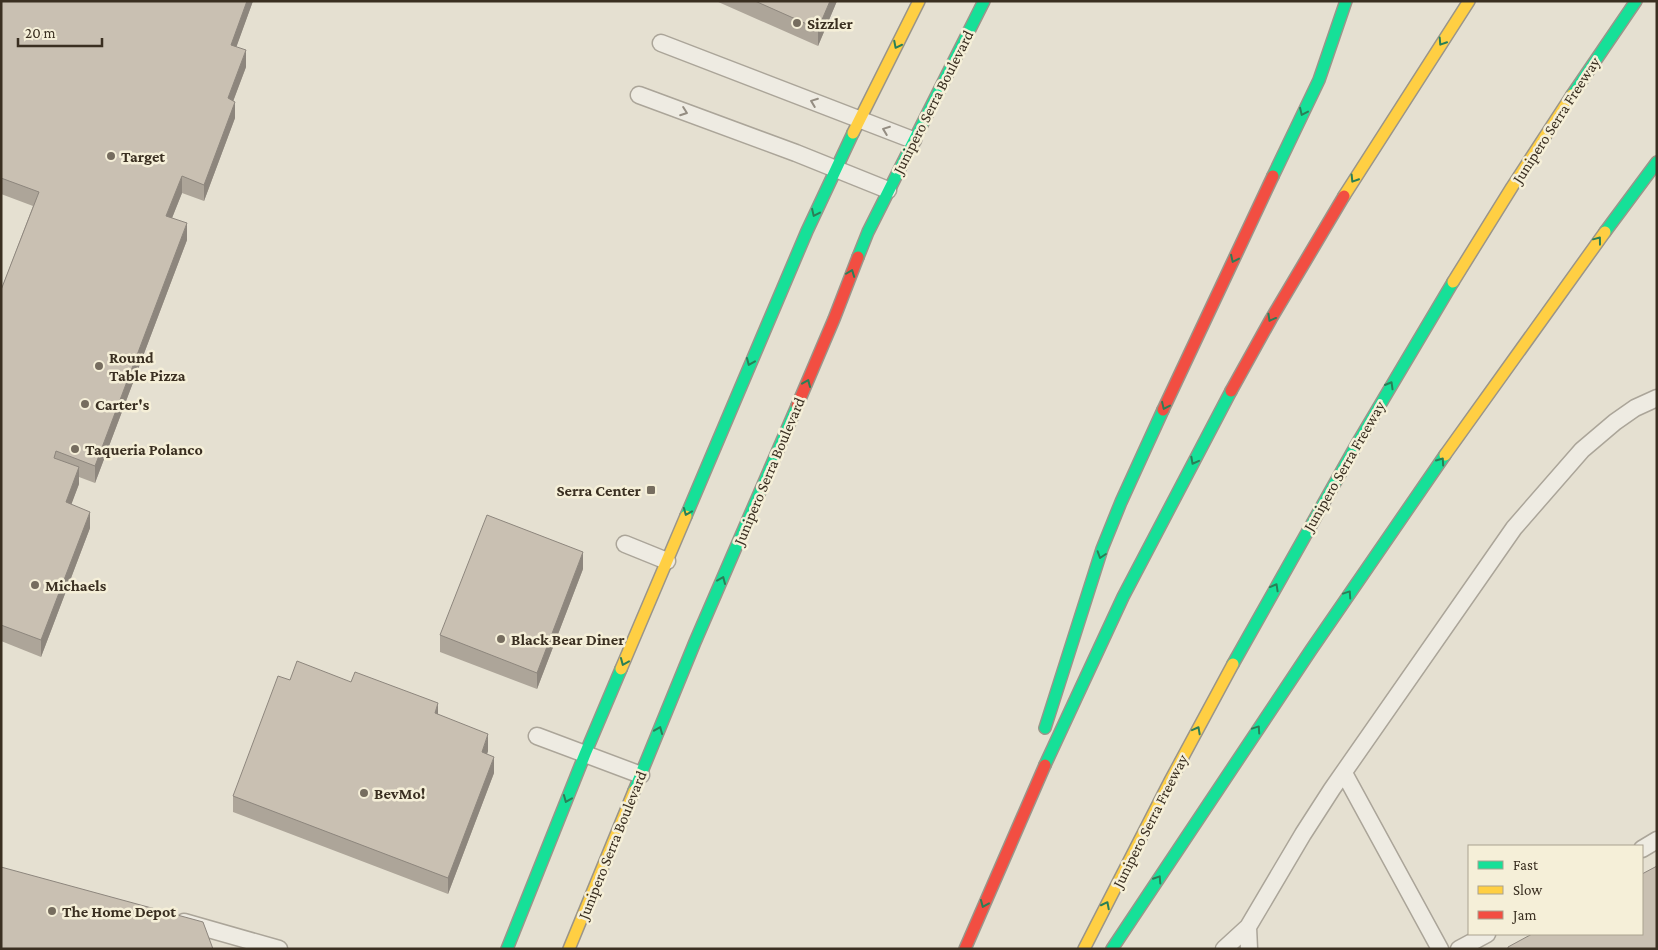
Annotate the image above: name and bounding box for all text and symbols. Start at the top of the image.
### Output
scale bar [18,15,101,47]
place label: Sizzler [807,15,853,32]
marker: Sizzler [791,17,803,29]
text: 20 m [25,25,56,41]
street label: Junipero Serra Boulevard [889,27,978,179]
one-way arrow [1439,36,1448,46]
one-way arrow [893,40,903,49]
street label: Junipero Serra Freeway [1508,53,1604,189]
one-way arrow [810,98,819,108]
one-way arrow [680,106,688,116]
one-way arrow [1299,107,1310,116]
one-way arrow [883,125,891,135]
place label: Target [121,148,165,165]
marker: Target [105,150,117,162]
one-way arrow [1351,173,1361,182]
one-way arrow [811,208,821,217]
one-way arrow [1592,236,1601,246]
one-way arrow [1229,254,1240,263]
one-way arrow [845,269,855,278]
one-way arrow [1268,313,1278,322]
place label: Round Table Pizza [109,349,186,384]
one-way arrow [746,358,756,366]
marker: Round Table Pizza [93,360,105,372]
one-way arrow [801,379,811,387]
one-way arrow [1384,382,1394,391]
street label: Junipero Serra Boulevard [729,394,809,550]
place label: Carter's [95,396,150,413]
street label: Junipero Serra Freeway [1299,397,1389,536]
marker: Carter's [79,398,91,410]
one-way arrow [1160,401,1171,410]
place label: Taqueria Polanco [85,441,203,458]
marker: Taqueria Polanco [69,443,81,455]
one-way arrow [1190,456,1200,465]
one-way arrow [1435,457,1444,466]
place label: Serra Center [556,482,642,499]
marker: Serra Center [645,484,657,496]
one-way arrow [683,507,694,516]
one-way arrow [1096,550,1106,559]
one-way arrow [716,576,726,585]
place label: Michaels [45,577,107,594]
marker: Michaels [29,579,41,591]
one-way arrow [1269,584,1279,593]
one-way arrow [1342,590,1351,600]
place label: Black Bear Diner [511,631,625,648]
marker: Black Bear Diner [495,633,507,645]
one-way arrow [620,657,631,666]
one-way arrow [1251,725,1260,734]
one-way arrow [653,726,663,735]
one-way arrow [1191,726,1201,735]
street label: Junipero Serra Freeway [1108,751,1192,893]
street label: Junipero Serra Boulevard [574,768,651,924]
place label: BevMo! [374,785,425,802]
marker: BevMo! [358,787,370,799]
one-way arrow [563,794,573,803]
legend [1468,845,1643,935]
text: Fast [1513,857,1539,873]
one-way arrow [1151,875,1161,884]
text: Slow [1513,882,1543,898]
one-way arrow [980,899,991,908]
one-way arrow [1100,901,1110,910]
place label: The Home Depot [62,903,176,920]
marker: The Home Depot [46,905,58,917]
text: Jam [1511,907,1536,924]

